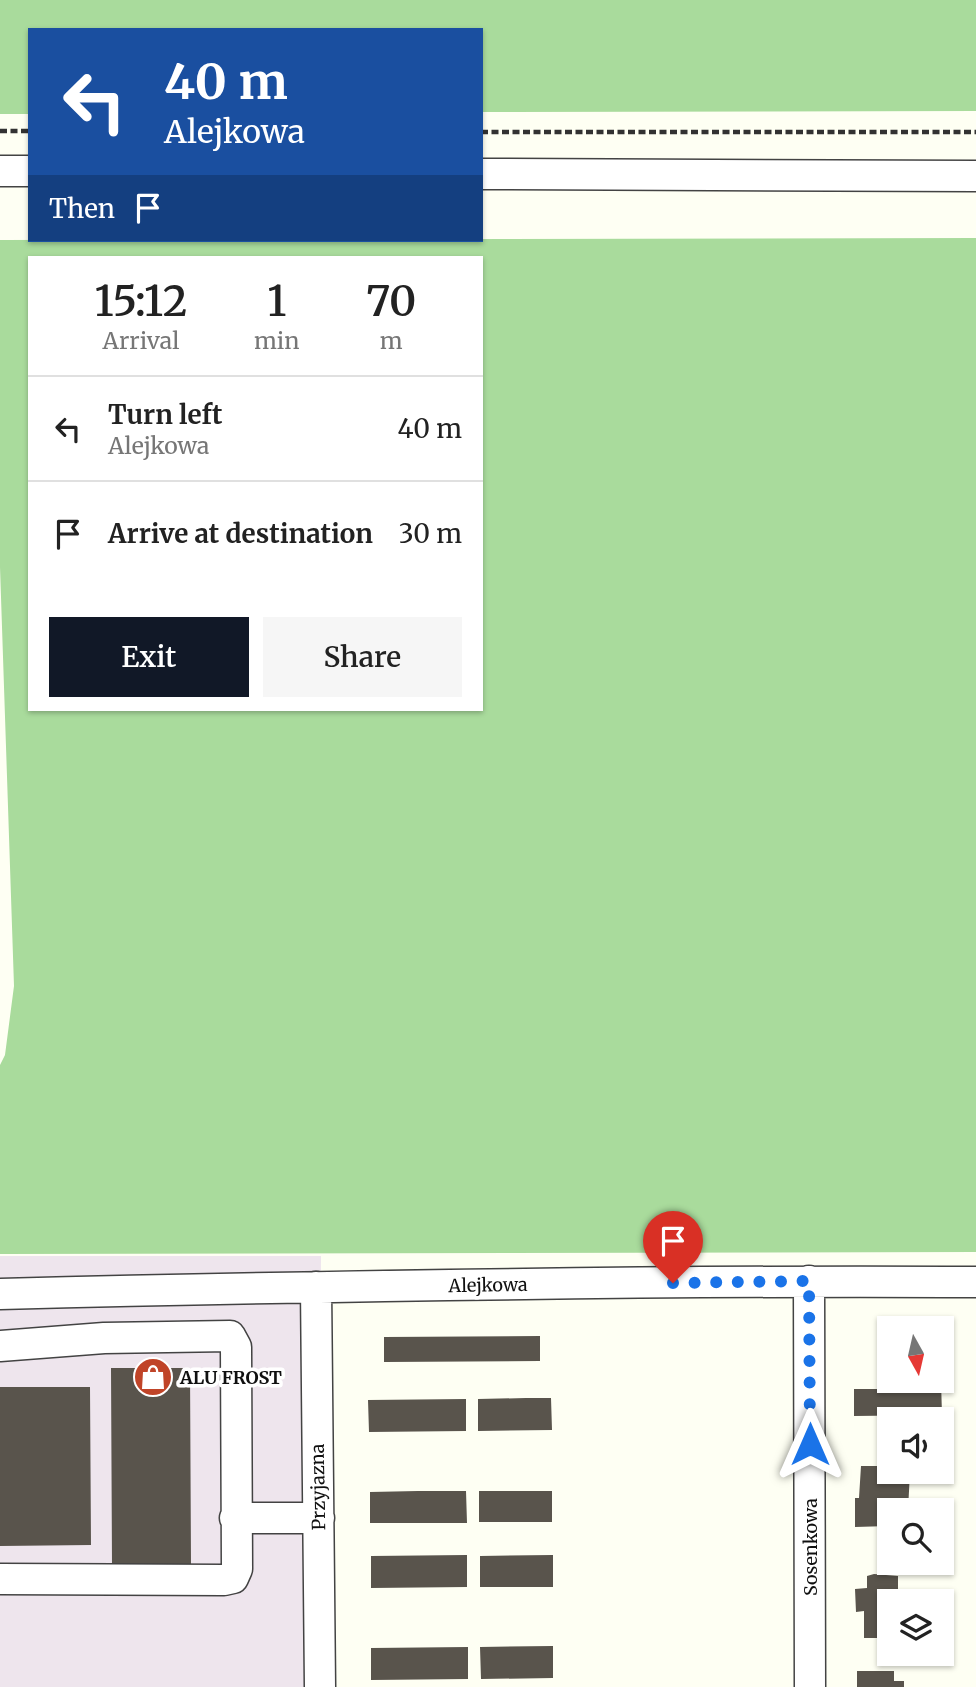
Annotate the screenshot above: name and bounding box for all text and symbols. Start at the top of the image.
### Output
text: 40 m [164,51,288,112]
icon: left [49,56,140,147]
text: Alejkowa [164,112,305,152]
icon: arrive [129,189,167,227]
text: Then [49,192,115,225]
text: 15:12 [94,275,188,327]
text: 1 [267,275,286,327]
text: 70 [366,275,417,327]
text: Arrival [103,326,179,355]
text: min [254,326,300,355]
text: m [380,326,403,355]
text: Turn left [108,398,222,431]
icon: left [49,410,87,448]
text: 40 m [398,412,462,445]
text: Alejkowa [108,431,209,460]
icon: arrive [49,515,87,553]
text: Arrive at destination [108,517,373,550]
text: 30 m [399,517,462,550]
button: Exit [49,617,249,697]
button: Share [263,617,462,697]
pin [643,1211,703,1283]
icon: arrive [654,1222,692,1260]
street label: Alejkowa [447,1273,528,1297]
north arrow [877,1316,954,1393]
map controls [877,1316,954,1666]
shop icon: ALU FROST [132,1356,174,1398]
place label: ALU FROST [179,1366,282,1389]
position arrow [773,1407,847,1481]
button: sound [877,1407,954,1484]
street label: Przyjazna [306,1443,330,1530]
street label: Sosenkowa [799,1498,822,1596]
button: search [877,1498,954,1575]
button: layers [877,1589,954,1666]

